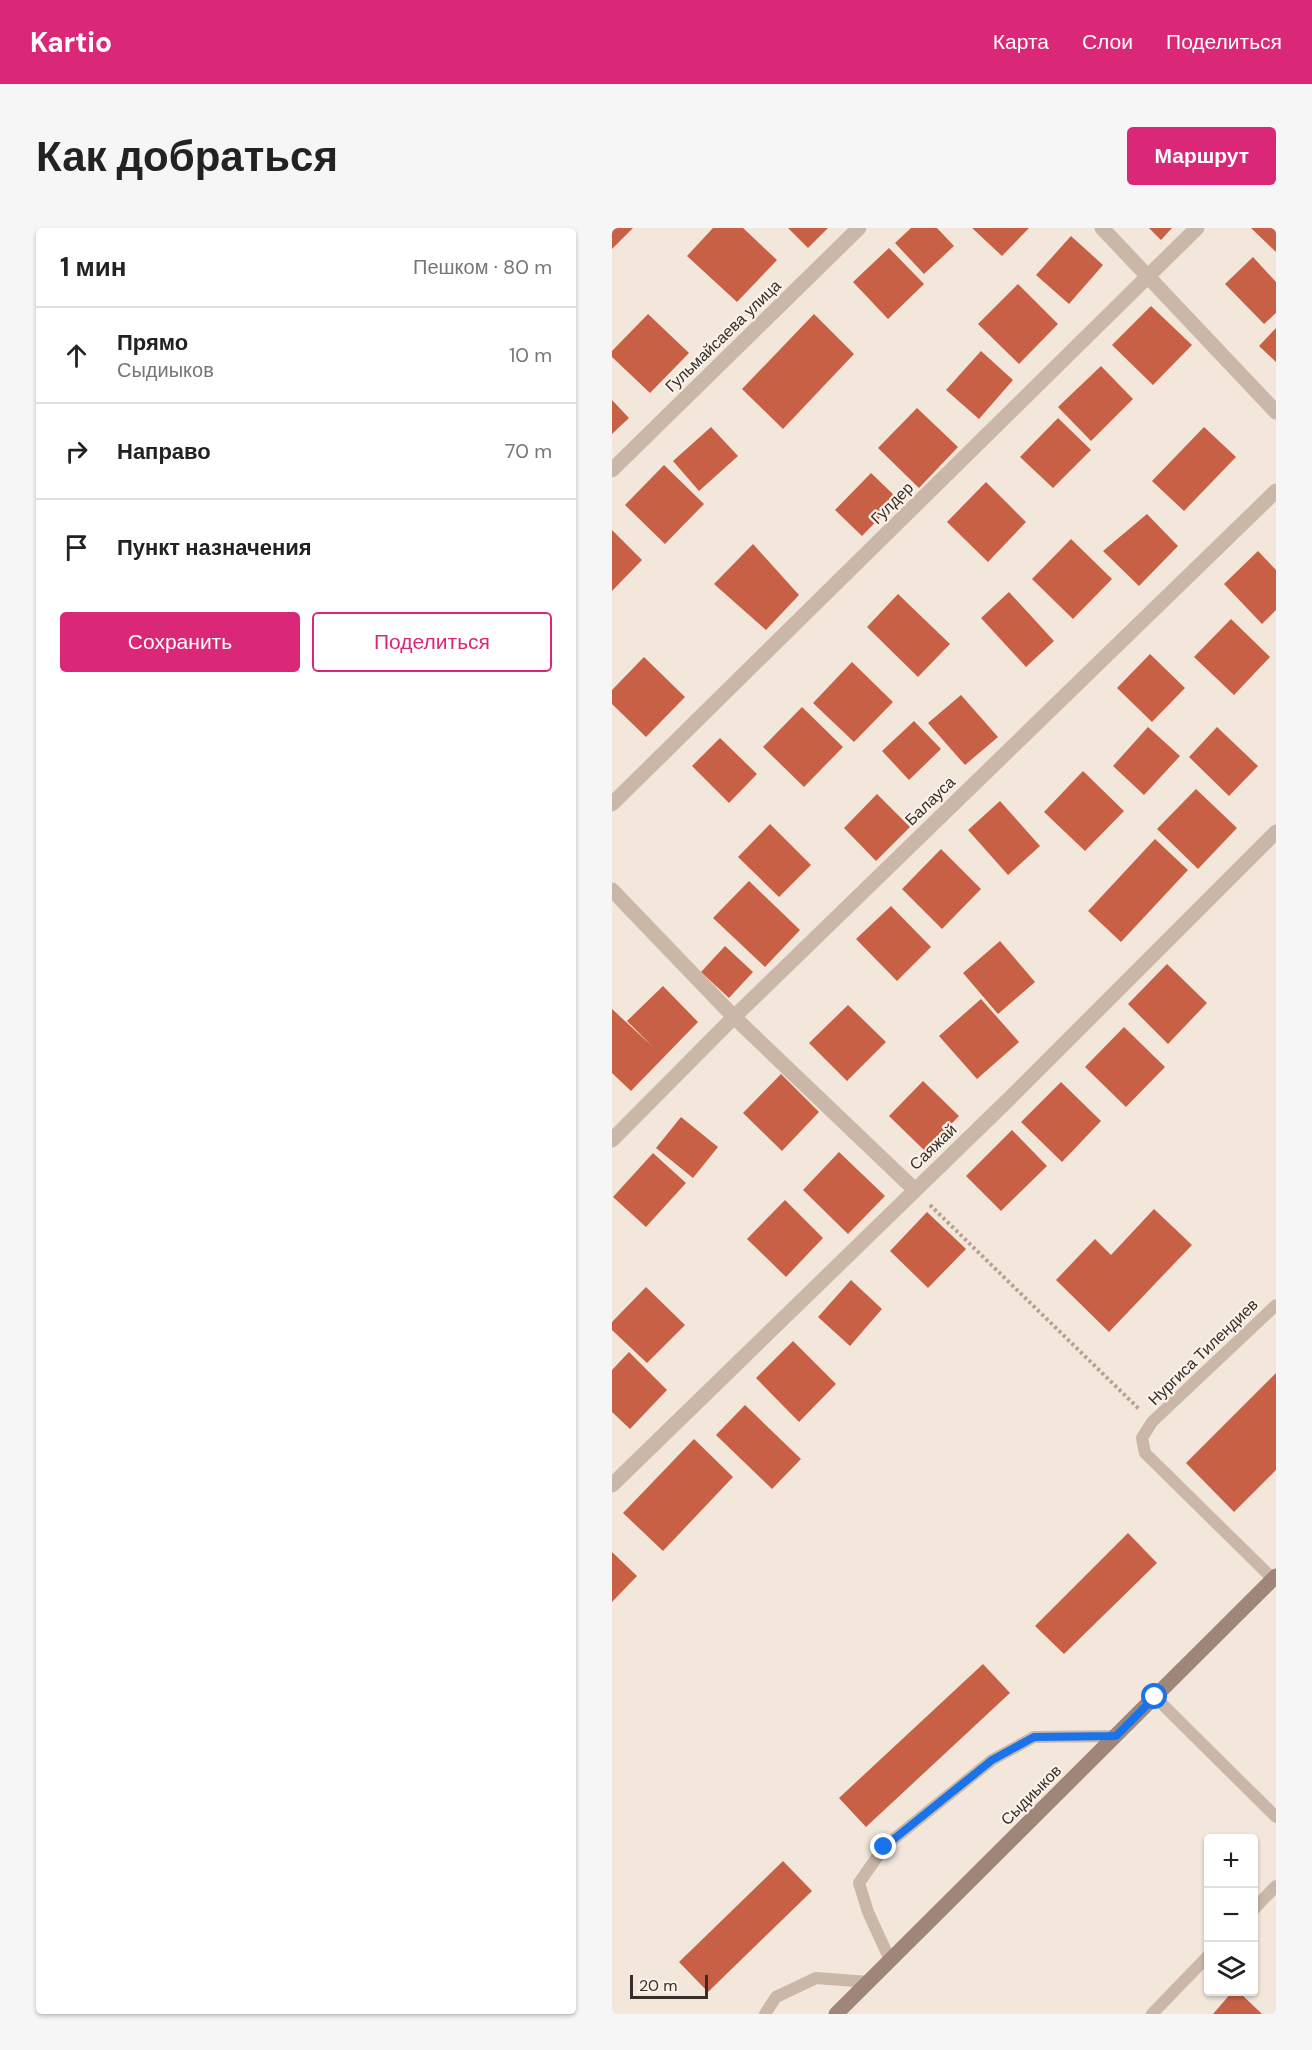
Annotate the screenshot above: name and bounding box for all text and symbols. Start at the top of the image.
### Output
text: Kartio [30,24,112,61]
text: Карта [993,28,1049,56]
text: Слои [1082,28,1133,56]
text: Поделиться [1166,28,1282,56]
button: Маршрут [1127,127,1276,185]
text: Как добраться [36,129,338,184]
text: 1 мин [60,250,127,284]
text: Пешком · 80 m [413,254,552,280]
street label: Гульмайсаева улица [661,275,785,397]
text: Прямо [117,328,188,357]
icon: ahead [60,339,93,372]
text: 10 m [509,342,552,368]
text: Сыдиыков [117,357,214,383]
icon: right [60,435,93,468]
text: Направо [117,437,211,466]
text: 70 m [505,438,552,464]
street label: Гулдер [866,477,918,529]
icon: arrive [60,531,93,564]
text: Пункт назначения [117,533,312,562]
button: Сохранить [60,612,300,672]
button: Поделиться [312,612,552,672]
street label: Балауса [900,772,960,830]
street label: Саяжай [905,1119,961,1175]
street label: Нургиса Тилендиев [1144,1294,1262,1410]
route start [1141,1683,1167,1709]
street label: Сыдиыков [996,1760,1066,1830]
route end [870,1833,896,1859]
map controls [1204,1834,1258,1996]
button: + [1204,1834,1258,1888]
button: − [1204,1888,1258,1942]
button: layers [1204,1942,1258,1996]
scale bar [630,1972,708,2000]
text: 20 m [639,1975,678,1996]

